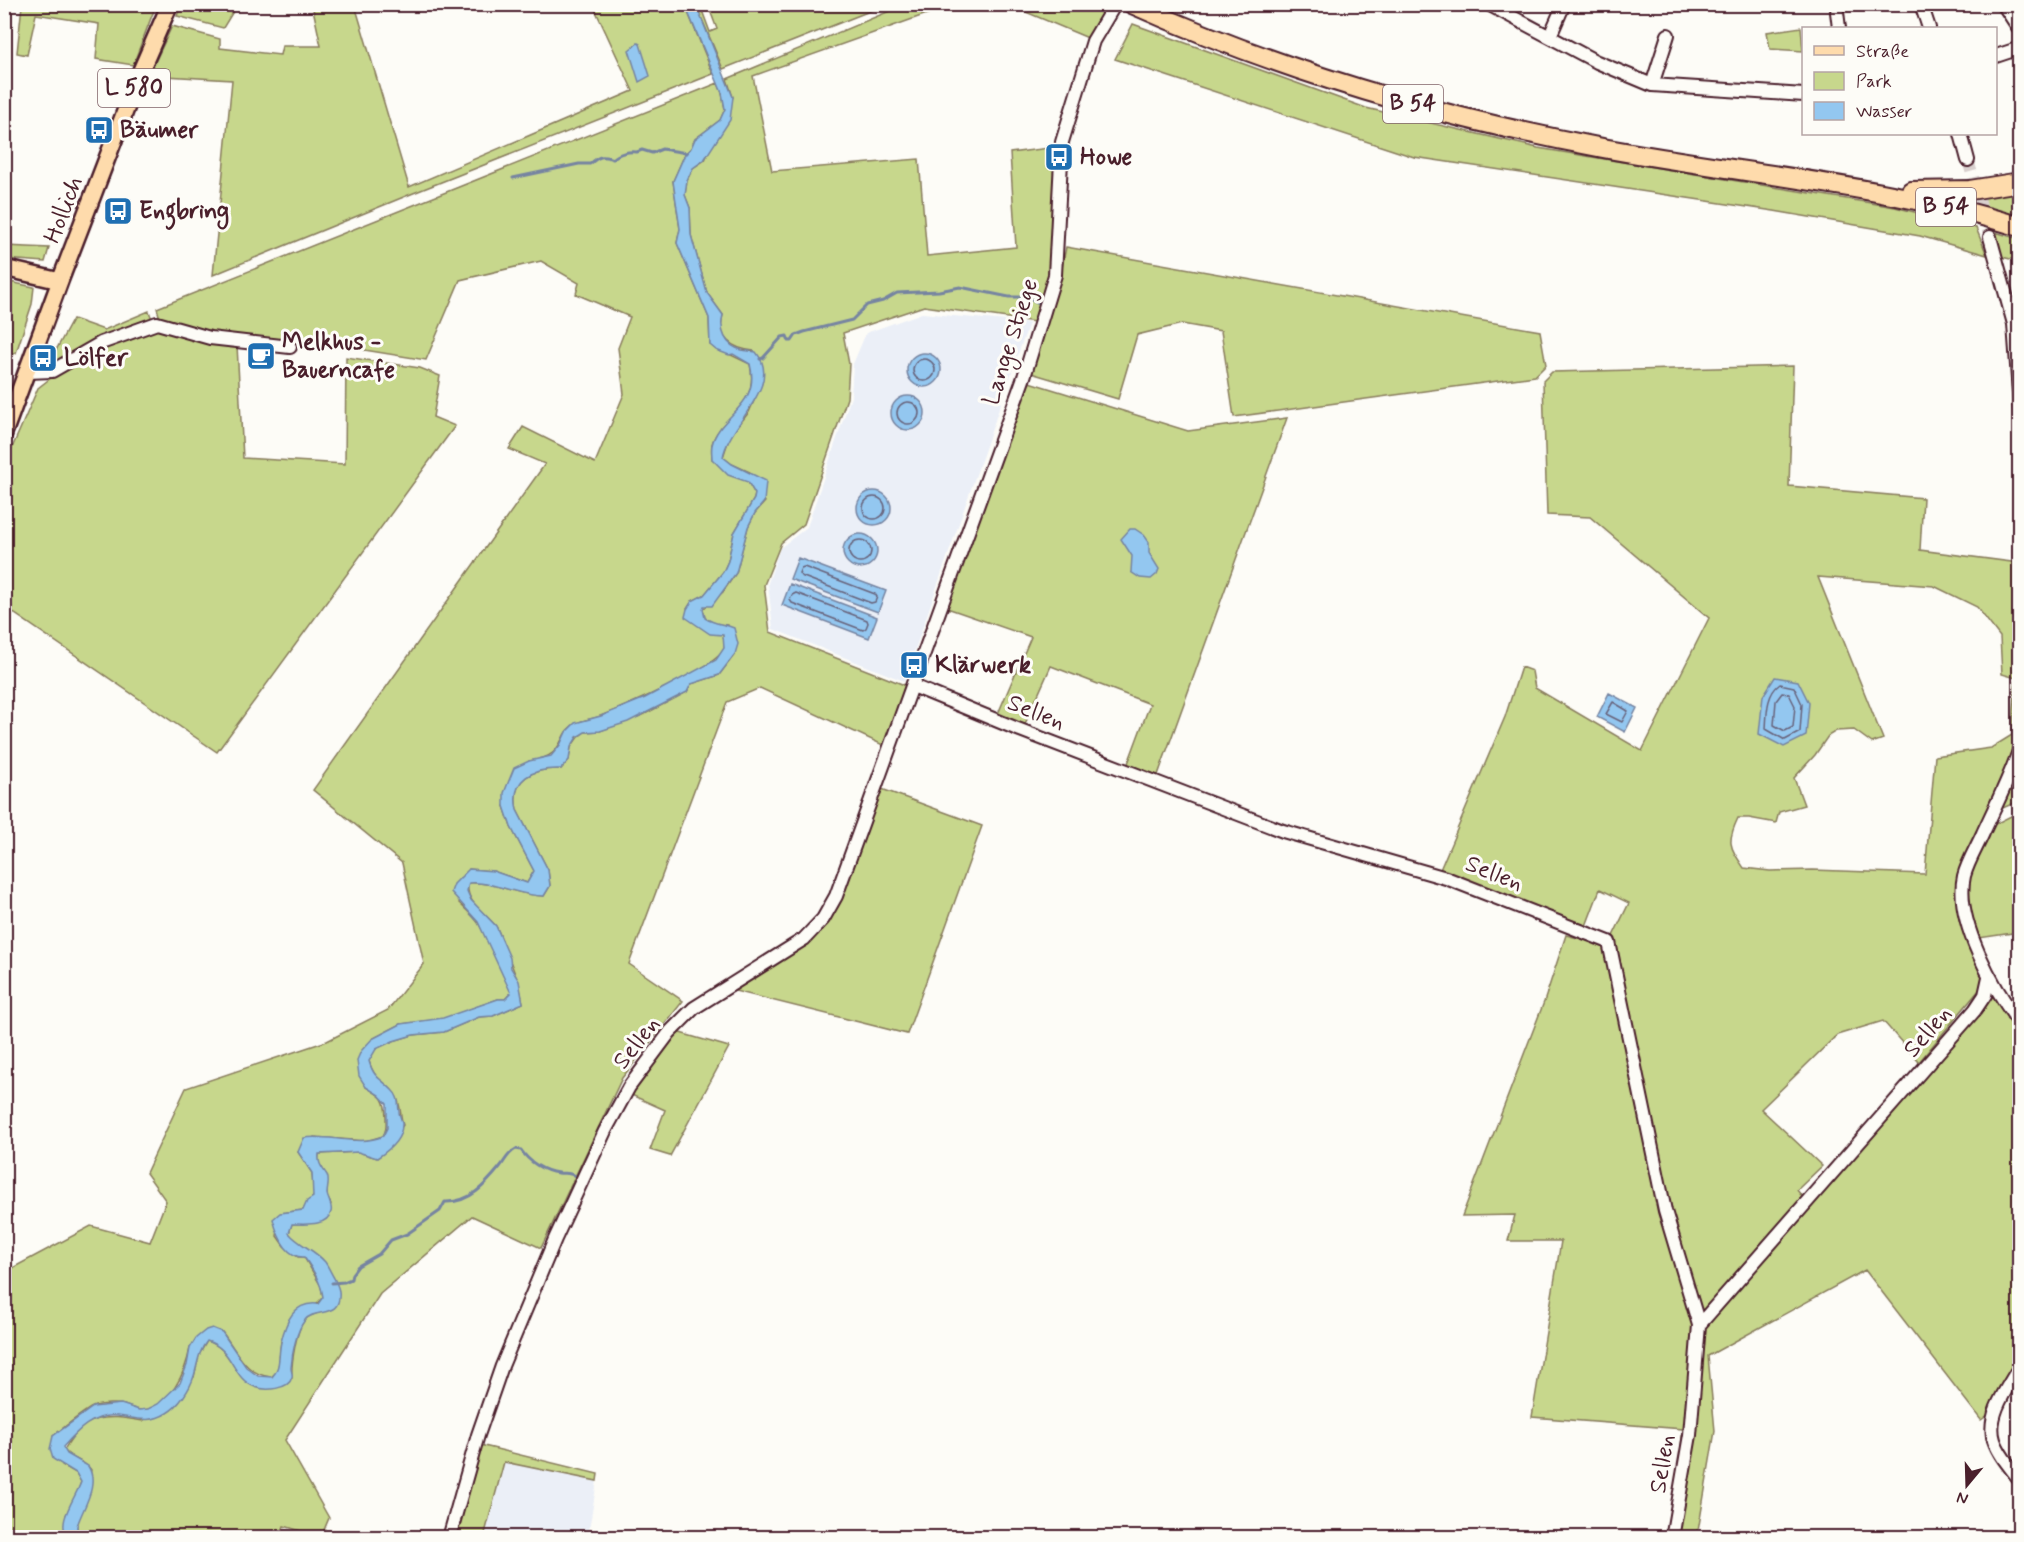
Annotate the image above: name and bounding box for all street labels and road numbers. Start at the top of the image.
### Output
road number: L 580 [98,69,170,107]
road number: B 54 [1383,85,1443,123]
street label: Hollich [37,172,91,248]
road number: B 54 [1916,188,1976,226]
street label: Lange Stiege [976,275,1048,410]
street label: Sellen [1003,688,1069,738]
street label: Sellen [1461,849,1527,899]
street label: Sellen [1897,999,1959,1065]
street label: Sellen [606,1010,668,1076]
street label: Sellen [1643,1432,1683,1496]

